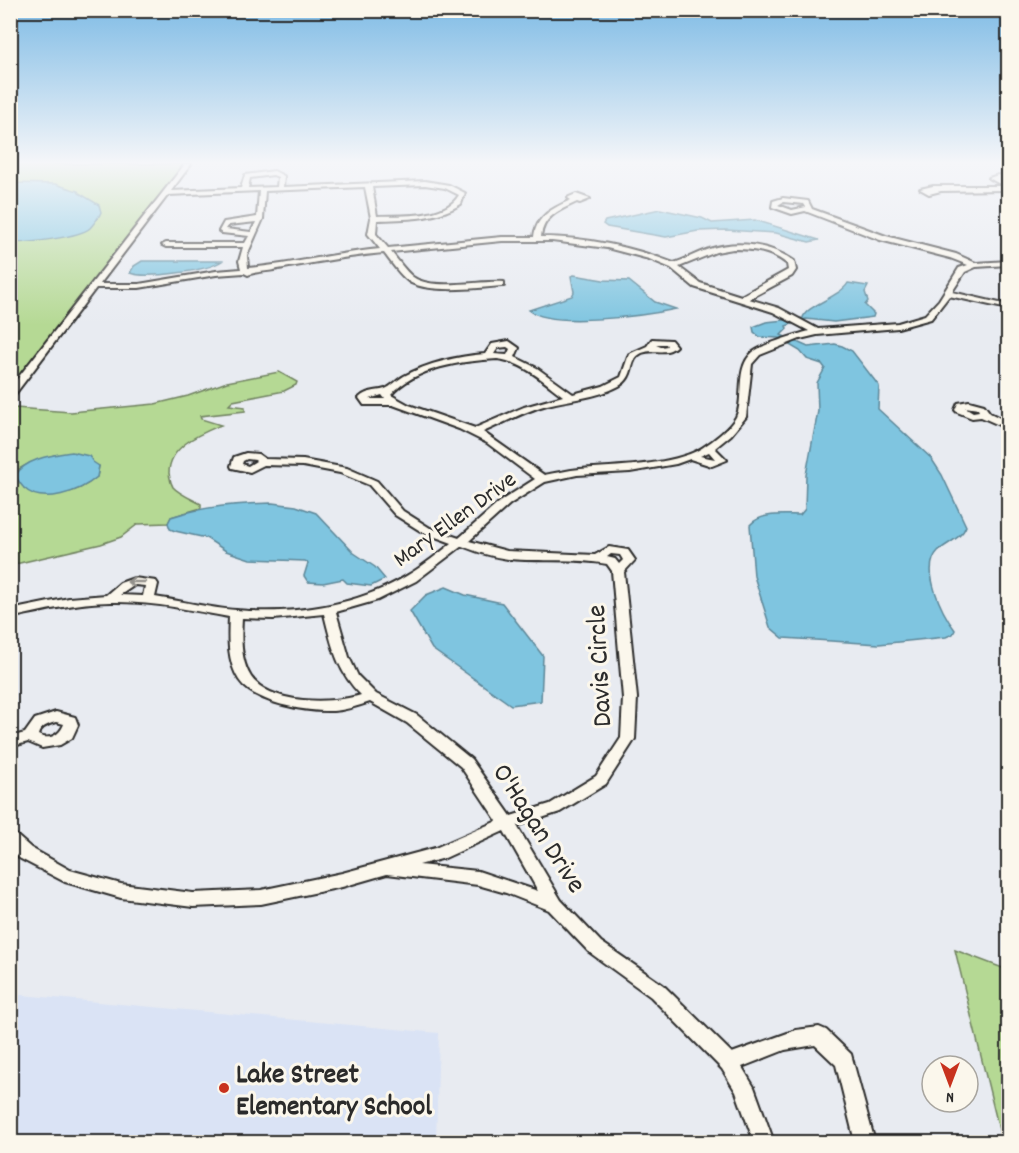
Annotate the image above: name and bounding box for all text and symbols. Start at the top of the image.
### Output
street label: Mary Ellen Drive [387,464,524,577]
one-way arrow [127,576,146,588]
street label: Davis Circle [579,604,625,728]
street label: O'Hagan Drive [480,757,594,903]
north arrow [920,1054,980,1114]
place label: Lake Street Elementary School [236,1057,432,1129]
marker: Lake Street Elementary School [217,1081,231,1095]
text: N [946,1085,954,1108]

